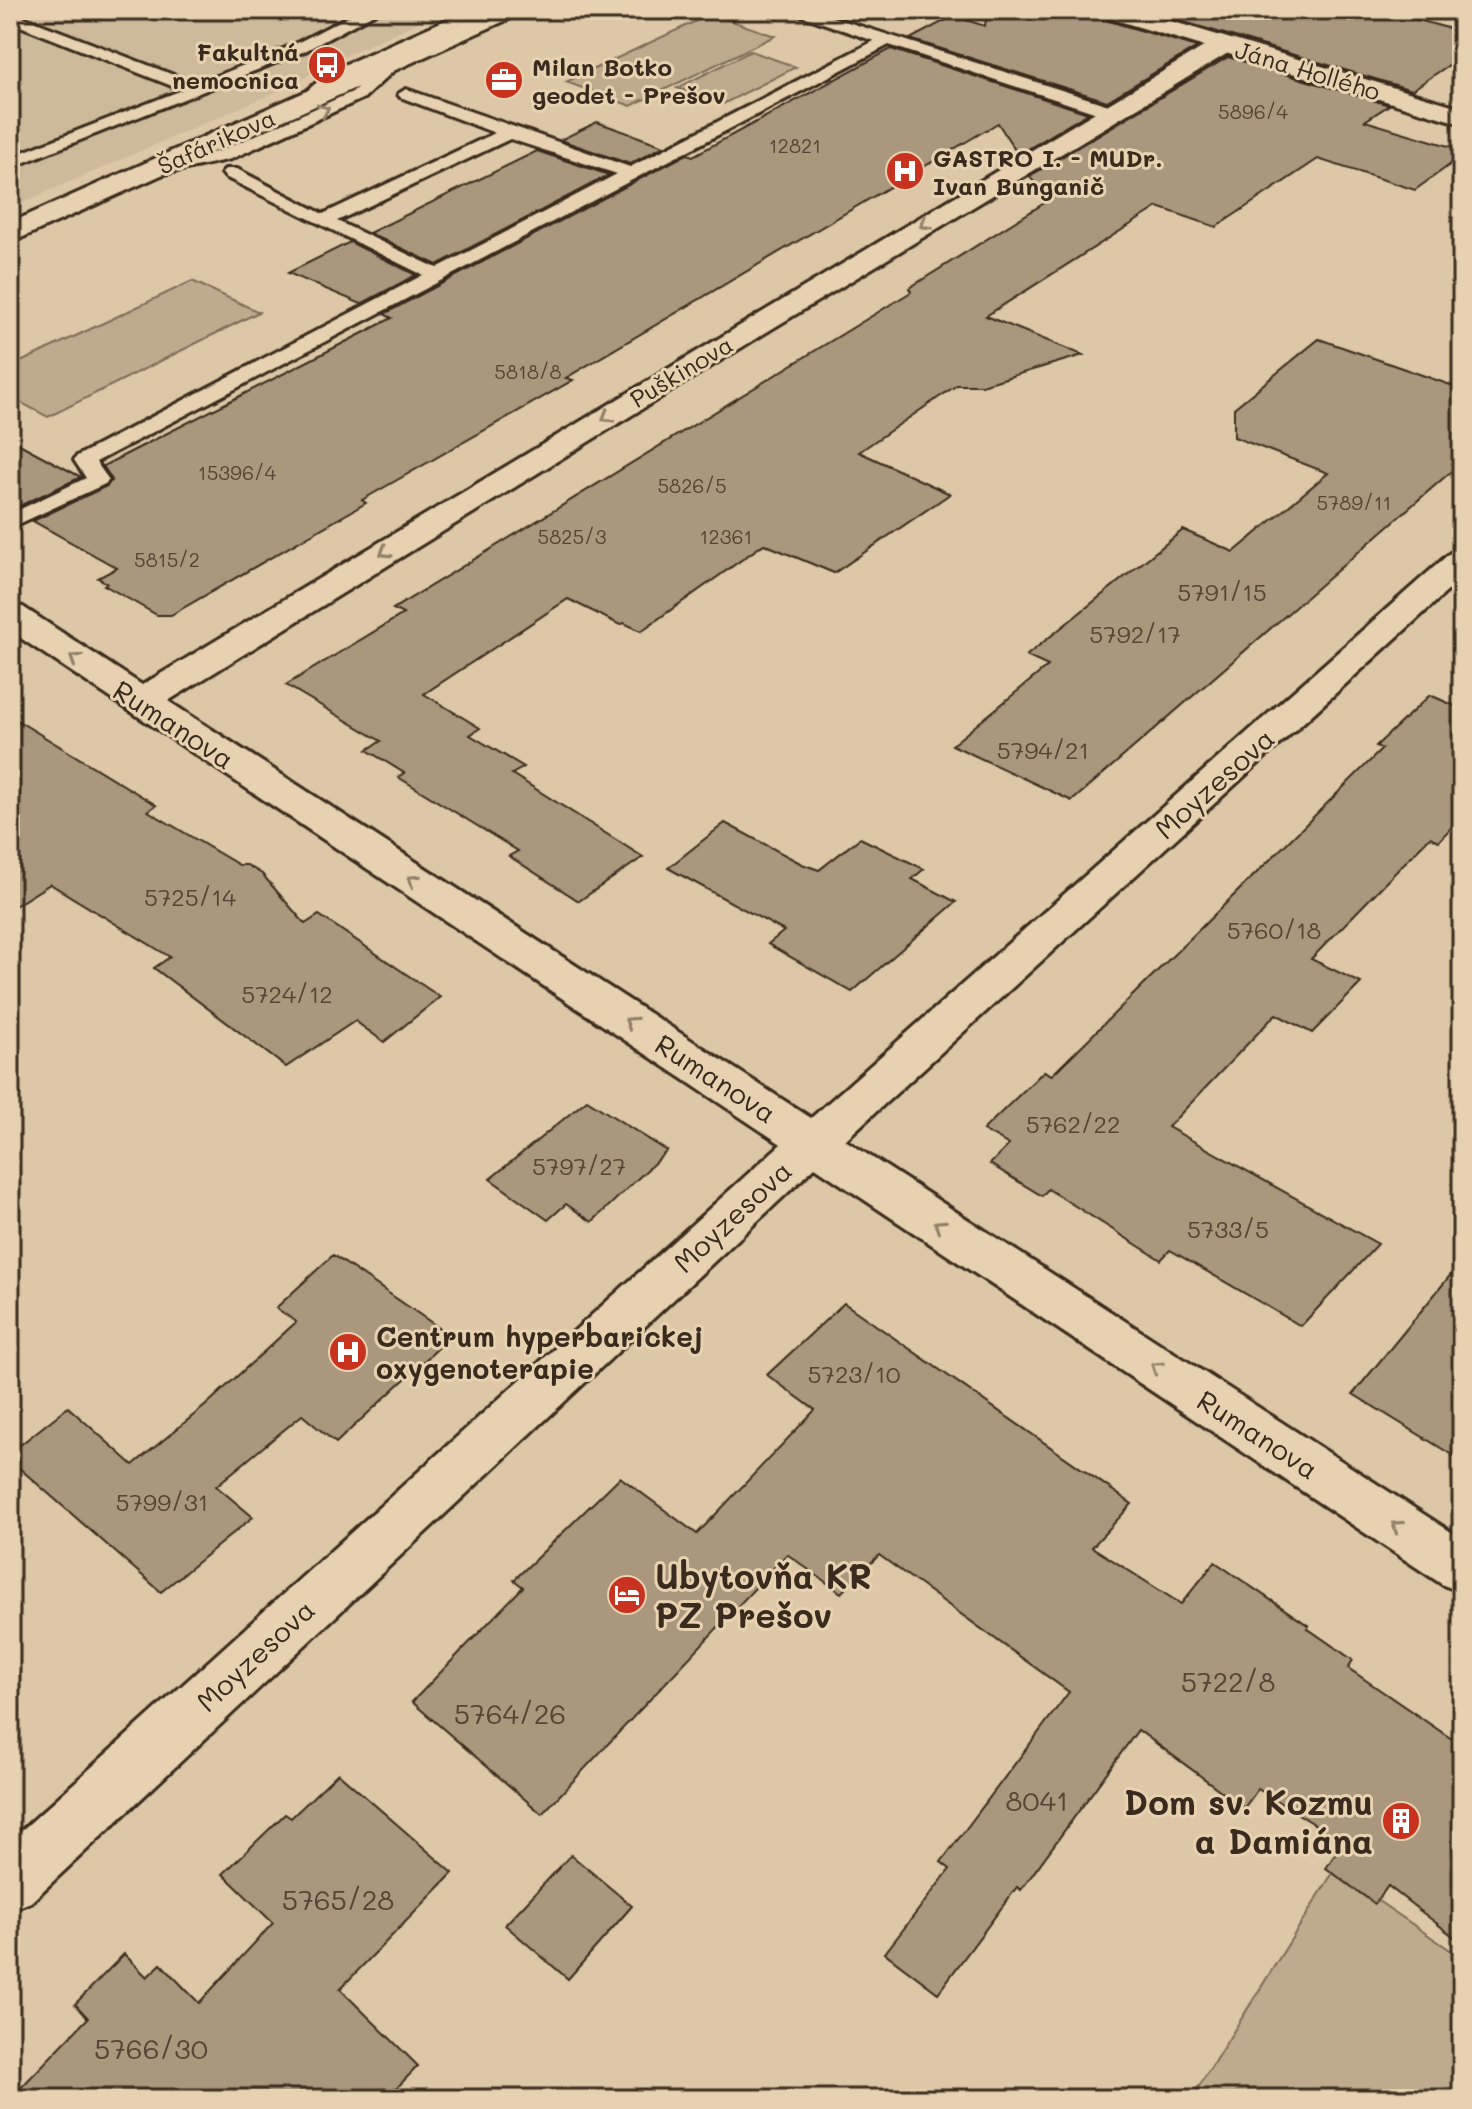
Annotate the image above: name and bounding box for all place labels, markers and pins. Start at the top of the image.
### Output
place label: Fakultná nemocnica [172,36,299,95]
bus stop icon: Fakultná nemocnica [306,44,348,86]
place label: Milan Botko geodet - Prešov [532,51,726,110]
office icon: Milan Botko geodet - Prešov [483,59,525,101]
place label: GASTRO I. - MUDr. Ivan Bunganič [933,142,1163,201]
hospital icon: GASTRO I. - MUDr. Ivan Bunganič [884,150,926,192]
place label: Centrum hyperbarickej oxygenoterapie [376,1318,703,1387]
hospital icon: Centrum hyperbarickej oxygenoterapie [327,1331,369,1373]
place label: Ubytovňa KR PZ Prešov [655,1553,872,1637]
hotel icon: Ubytovňa KR PZ Prešov [606,1574,648,1616]
place label: Dom sv. Kozmu a Damiána [1124,1779,1373,1863]
building icon: Dom sv. Kozmu a Damiána [1380,1800,1422,1842]

